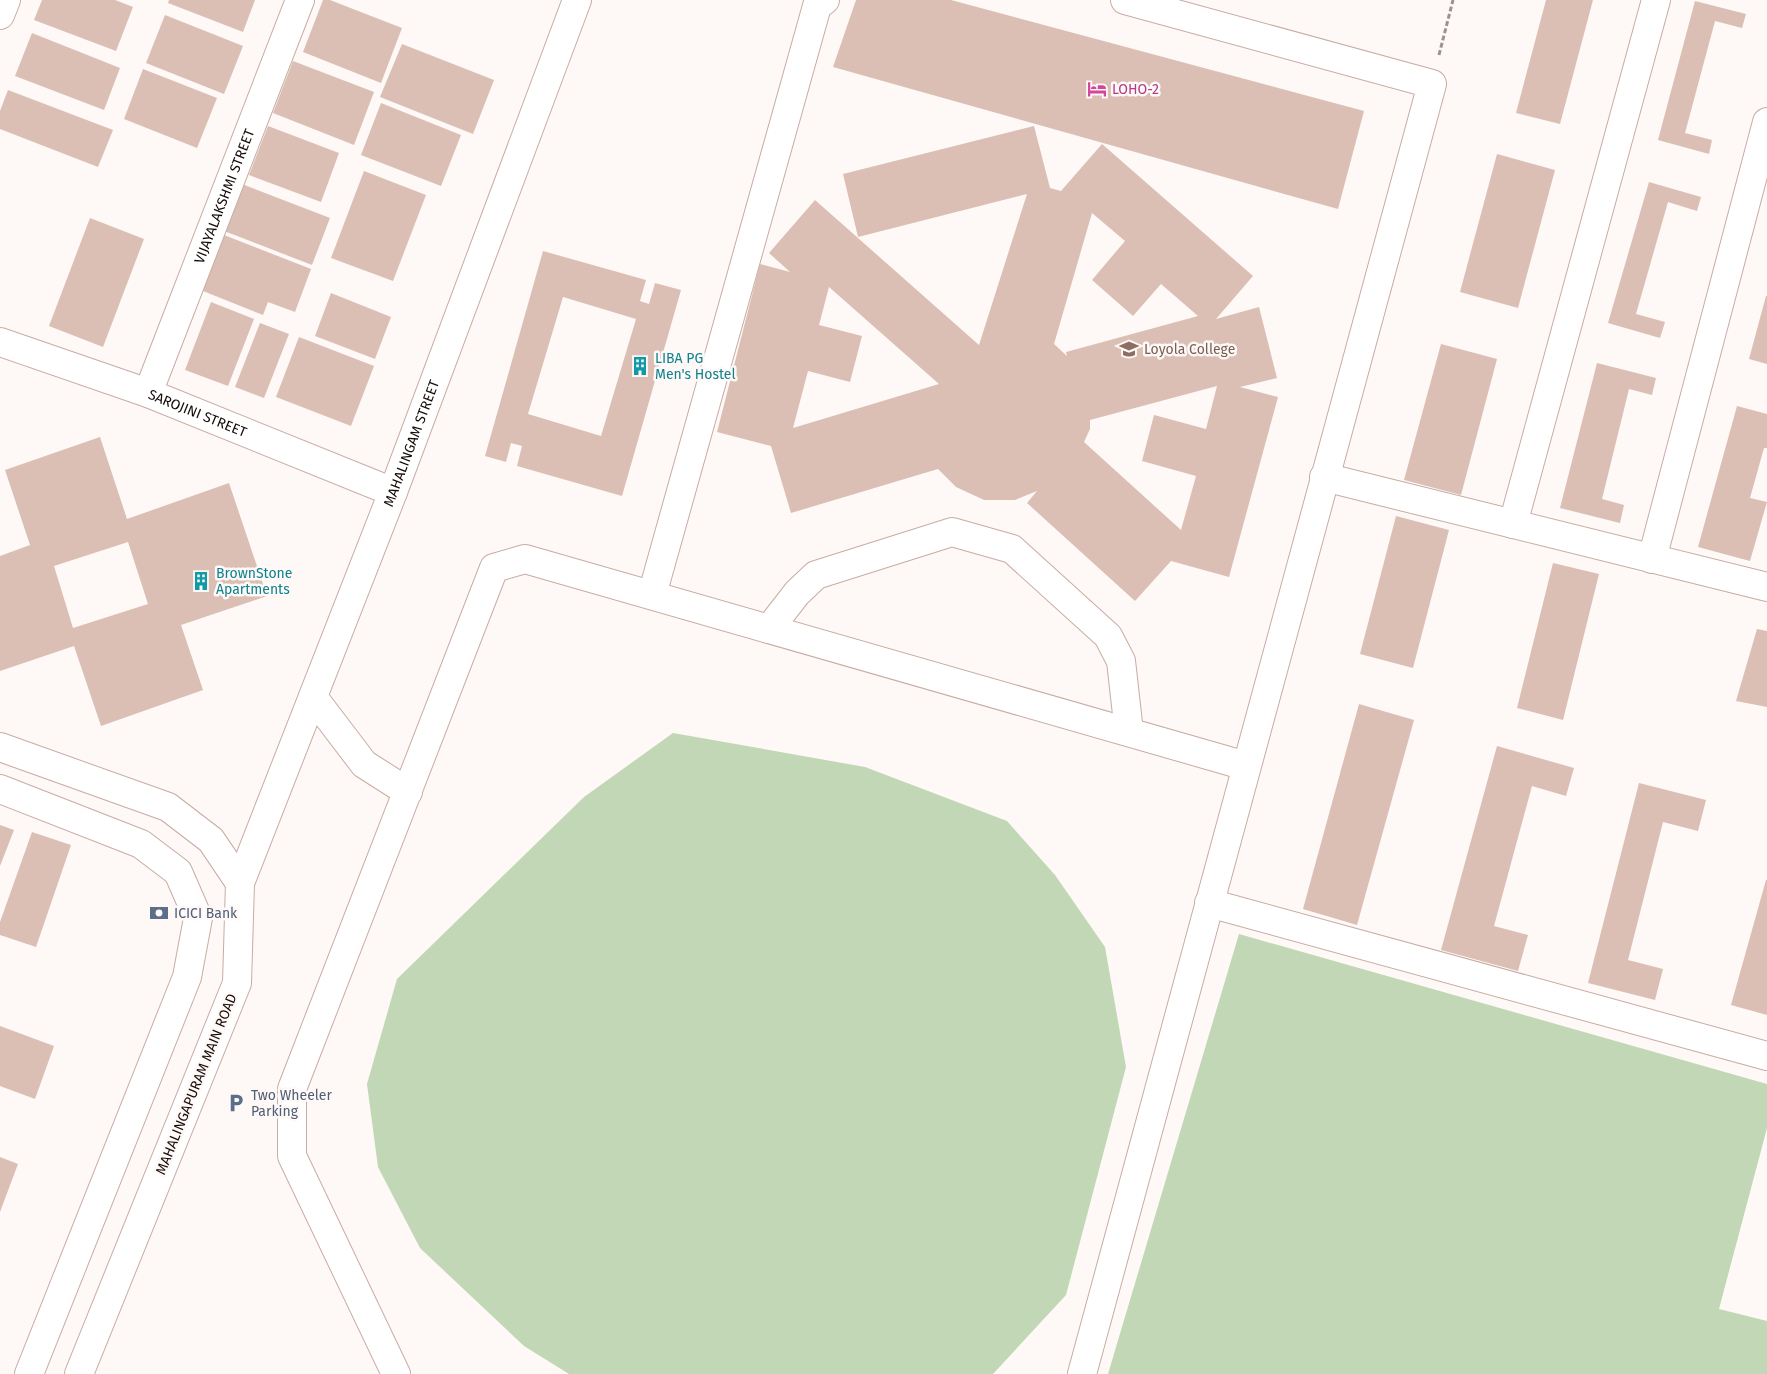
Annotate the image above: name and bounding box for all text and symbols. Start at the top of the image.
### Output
hotel icon: LOHO-2 [1086,78,1108,100]
place label: LOHO-2 [1112,81,1159,98]
street label: VIJAYALAKSHMI STREET [191,126,259,266]
school or university icon: Loyola College [1118,338,1140,360]
place label: Loyola College [1144,341,1235,358]
place label: LIBA PG Men's Hostel [655,350,736,383]
building icon: LIBA PG Men's Hostel [629,355,651,377]
street label: MAHALINGAM STREET [380,377,443,509]
street label: SAROJINI STREET [146,386,250,441]
place label: BrownStone Apartments [216,565,292,598]
building icon: BrownStone Apartments [190,570,212,592]
bank icon: ICICI Bank [148,902,170,924]
place label: ICICI Bank [174,905,238,922]
street label: MAHALINGAPURAM MAIN ROAD [152,991,241,1177]
place label: Two Wheeler Parking [251,1087,332,1120]
parking icon: Two Wheeler Parking [225,1092,247,1114]

